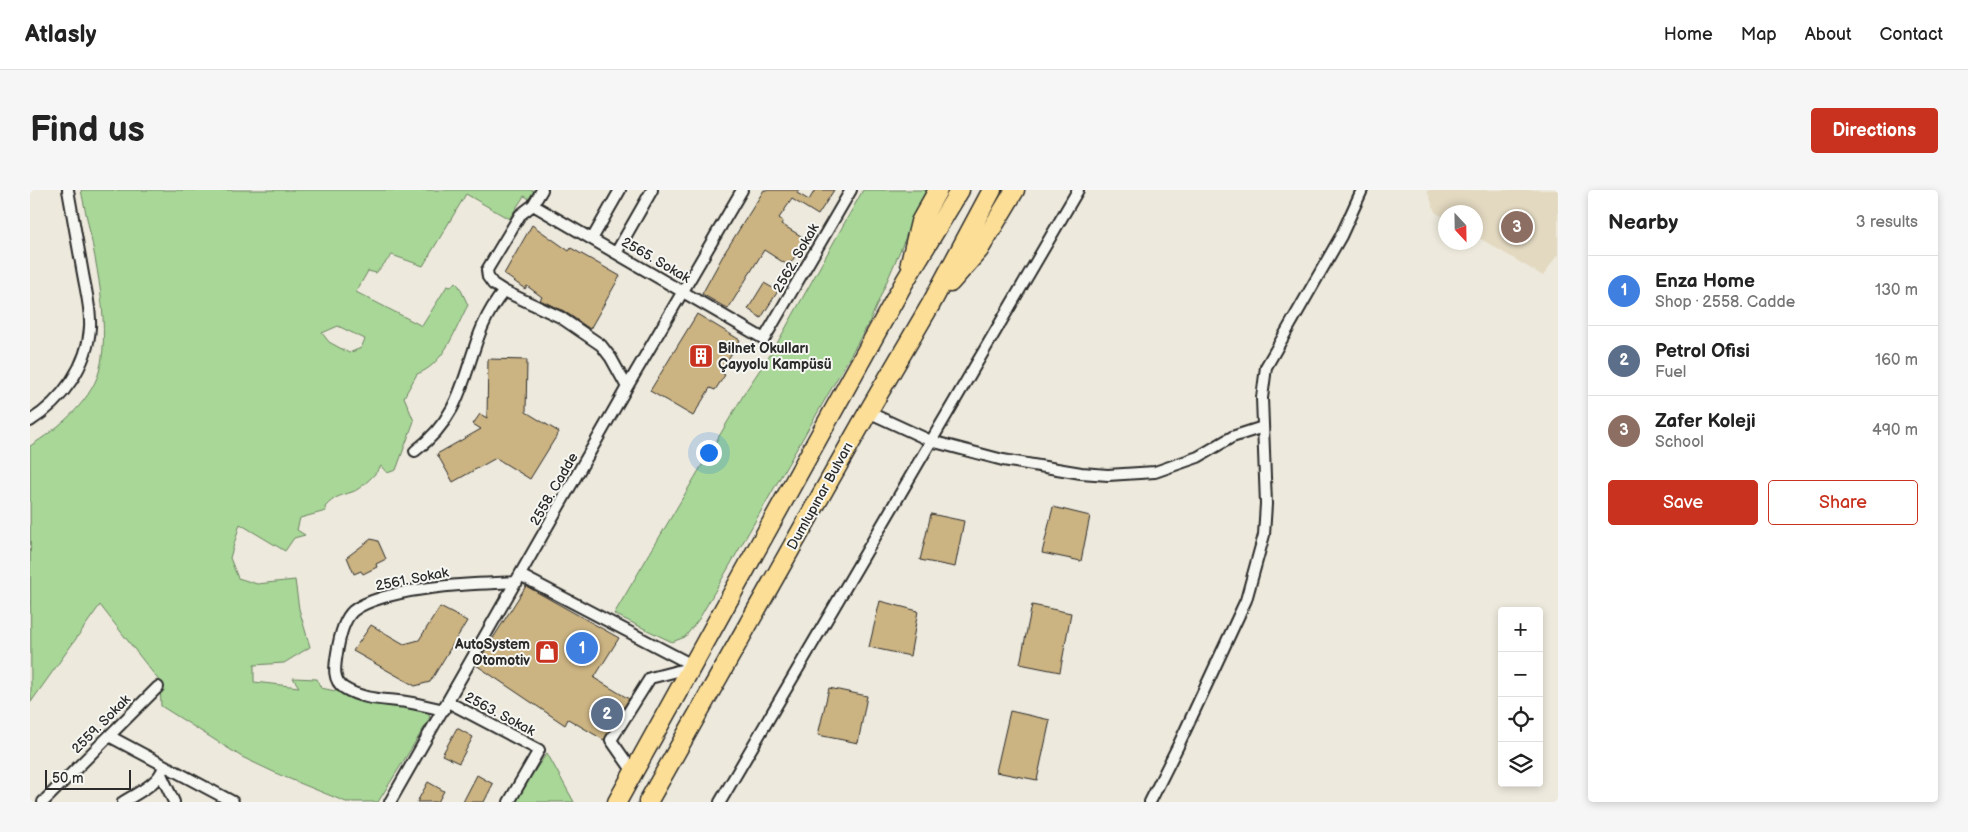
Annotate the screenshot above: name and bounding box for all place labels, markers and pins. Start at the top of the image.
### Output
pin: 3 [1501,208,1533,246]
place label: Bilnet Okulları Çayyolu Kampüsü [718,340,832,373]
building icon: Bilnet Okulları Çayyolu Kampüsü [688,343,714,369]
pin: 1 [566,629,598,667]
place label: AutoSystem Otomotiv [454,636,530,669]
shop icon: AutoSystem Otomotiv [534,639,560,665]
pin: 2 [591,695,623,733]

